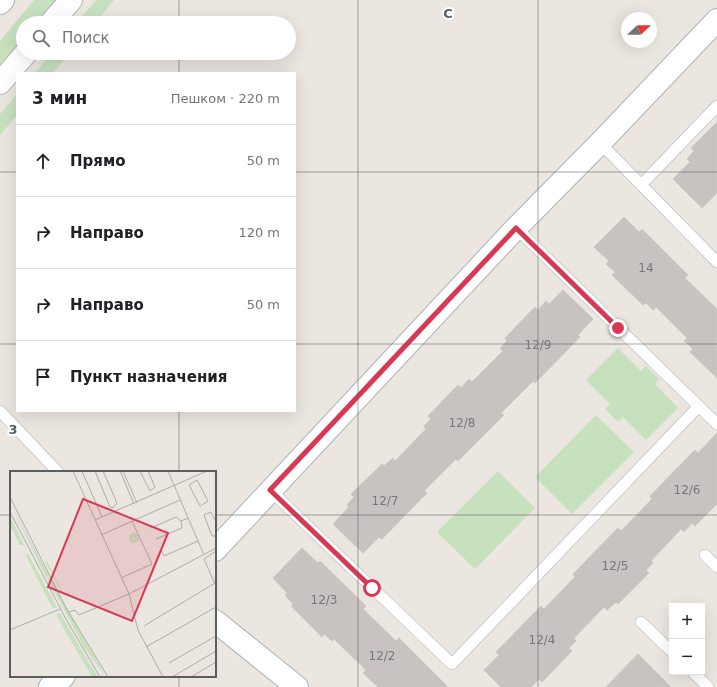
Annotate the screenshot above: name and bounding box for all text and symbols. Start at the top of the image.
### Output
text: C [443,6,453,21]
north arrow [621,12,657,48]
search box [16,16,296,60]
icon: search [30,27,52,49]
text: Поиск [62,29,110,47]
text: 3 мин [32,88,87,108]
text: Пешком · 220 m [171,91,280,106]
icon: ahead [32,150,54,172]
text: Прямо [70,152,126,170]
text: 50 m [247,153,280,168]
icon: right [32,222,54,244]
text: Направо [70,224,144,242]
text: 120 m [238,225,280,240]
house number: 14 [638,261,654,275]
icon: right [32,294,54,316]
text: Направо [70,296,144,314]
text: 50 m [247,297,280,312]
route end [609,319,627,337]
house number: 12/9 [525,338,551,352]
icon: arrive [32,366,54,388]
text: Пункт назначения [70,368,227,386]
house number: 12/8 [449,416,475,430]
text: 3 [8,422,18,437]
inset map [10,471,216,677]
house number: 12/6 [674,483,700,497]
house number: 12/7 [372,494,398,508]
house number: 12/5 [602,559,628,573]
route start [363,579,381,597]
house number: 12/3 [311,593,337,607]
map controls [669,603,705,675]
button: + [669,603,705,639]
house number: 12/4 [529,633,555,647]
button: − [669,639,705,675]
house number: 12/2 [369,649,395,663]

